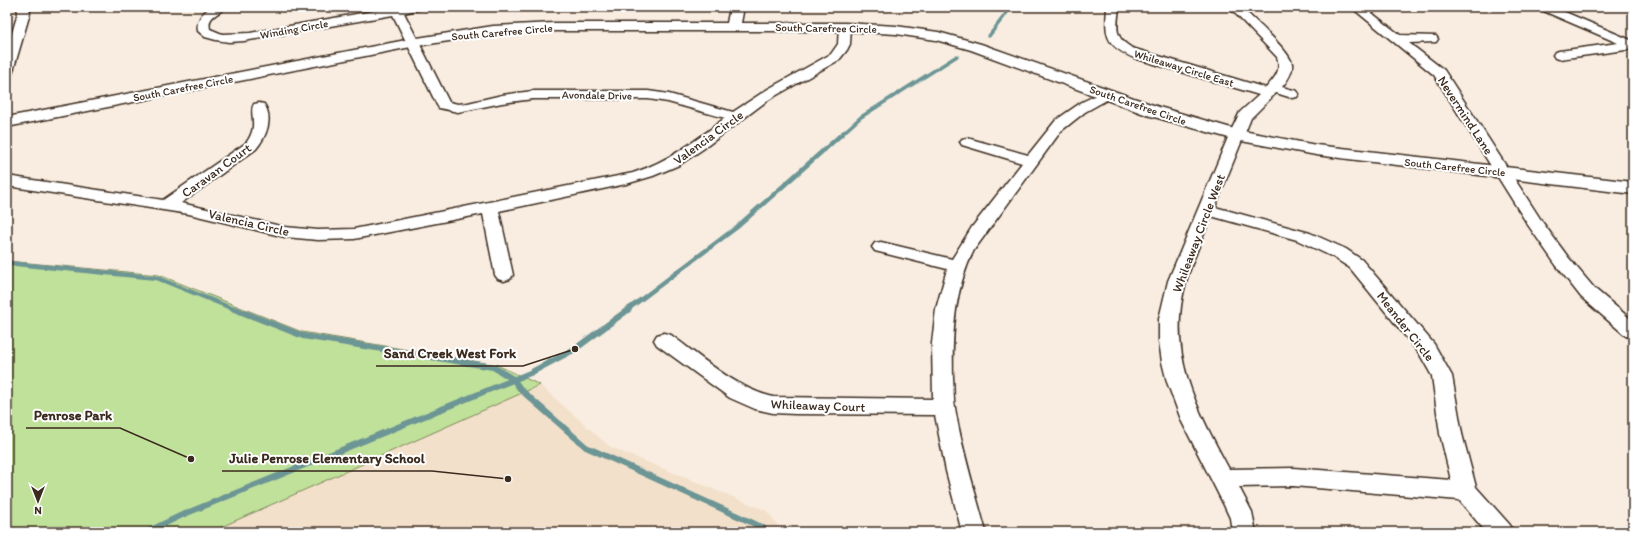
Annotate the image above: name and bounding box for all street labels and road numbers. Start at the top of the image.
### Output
street label: Winding Circle [259,17,329,42]
street label: South Carefree Circle [775,21,877,36]
street label: South Carefree Circle [451,22,553,43]
street label: Whileaway Circle East [1132,47,1235,90]
street label: South Carefree Circle [132,72,234,105]
street label: Nevermind Lane [1435,73,1496,157]
street label: South Carefree Circle [1088,83,1188,128]
street label: Avondale Drive [562,88,632,103]
street label: Valencia Circle [671,107,746,168]
street label: Caravan Court [179,140,254,201]
street label: South Carefree Circle [1404,156,1506,179]
street label: Whileaway Circle West [1169,172,1228,295]
street label: Valencia Circle [207,206,291,239]
street label: Meander Circle [1374,289,1437,364]
street label: Whileaway Court [770,396,866,415]

